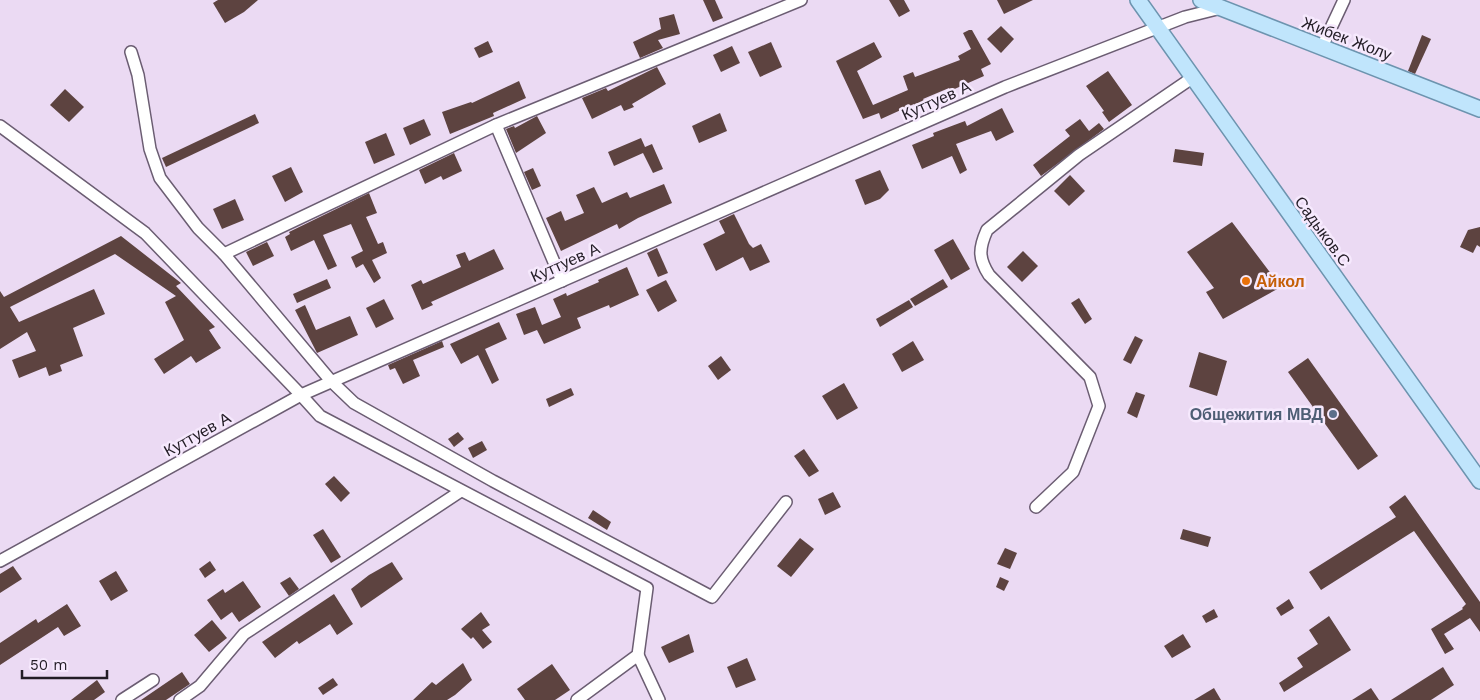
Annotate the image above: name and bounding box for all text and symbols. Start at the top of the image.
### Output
street label: Жибек Жолу [1299,13,1394,64]
street label: Куттуев А [899,77,974,124]
street label: Садыков.С [1291,193,1354,270]
street label: Куттуев А [528,239,603,286]
place label: Айкол [1256,272,1305,291]
marker: Айкол [1240,275,1252,287]
place label: Общежития МВД [1190,405,1324,424]
street label: Куттуев А [160,408,234,461]
marker: Общежития МВД [1327,408,1339,420]
scale bar [22,648,108,680]
text: 50 m [30,656,67,674]

